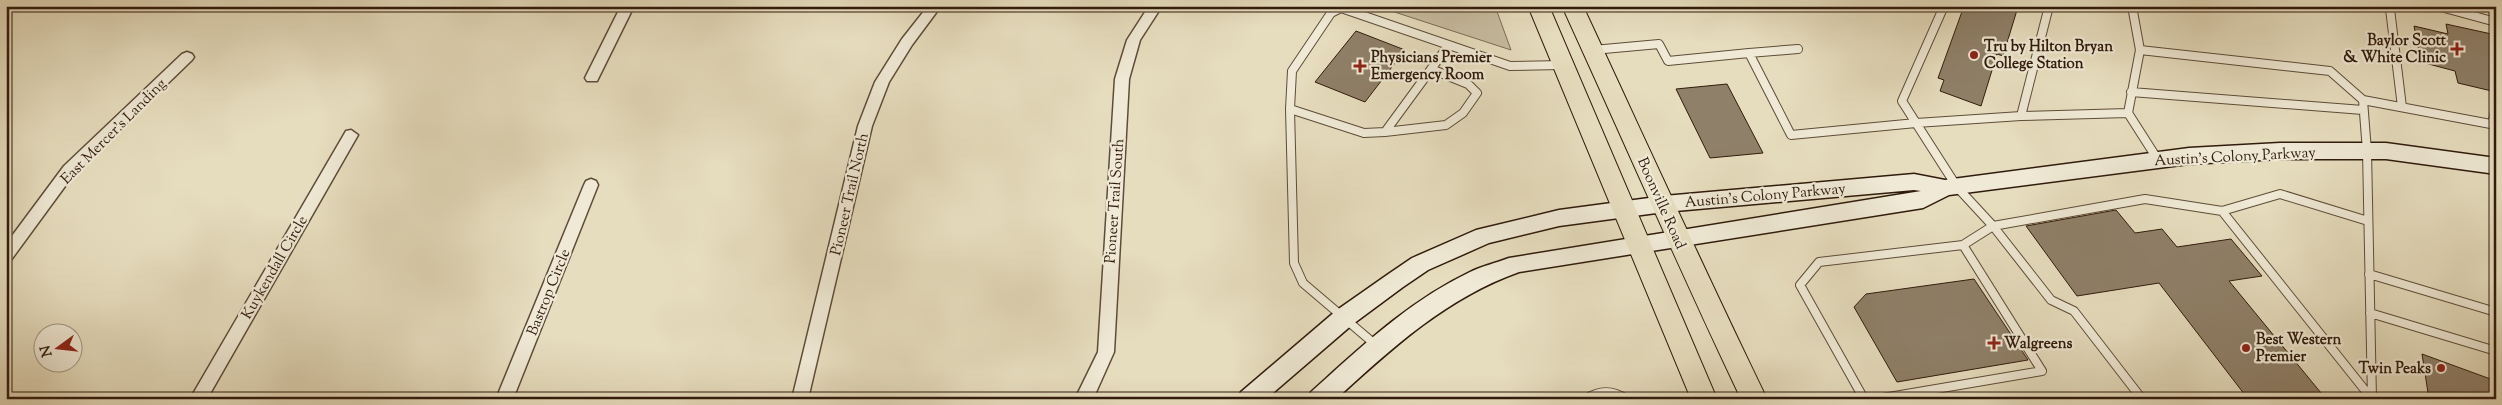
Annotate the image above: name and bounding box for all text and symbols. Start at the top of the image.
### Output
place label: Baylor Scott & White Clinic [2343,31,2447,69]
place label: Tru by Hilton Bryan College Station [1984,37,2113,75]
marker: Baylor Scott & White Clinic [2450,42,2464,56]
place label: Physicians Premier Emergency Room [1371,48,1492,86]
marker: Tru by Hilton Bryan College Station [1968,49,1980,61]
marker: Physicians Premier Emergency Room [1353,59,1367,73]
street label: East Mercer's Landing [56,74,172,190]
street label: Pioneer Trail North [826,131,875,258]
street label: Pioneer Trail South [1101,138,1130,264]
street label: Austin's Colony Parkway [2154,143,2317,172]
street label: Boonville Road [1631,154,1690,253]
street label: Austin's Colony Parkway [1684,179,1847,214]
street label: Kuykendall Circle [237,212,313,323]
street label: Bastrop Circle [522,246,576,339]
north arrow [32,322,82,372]
place label: Best Western Premier [2256,330,2341,368]
place label: Walgreens [2004,334,2073,355]
marker: Walgreens [1988,337,2000,349]
marker: Best Western Premier [2240,342,2252,354]
text: N [36,343,58,359]
place label: Twin Peaks [2358,359,2431,380]
marker: Twin Peaks [2435,362,2447,374]

